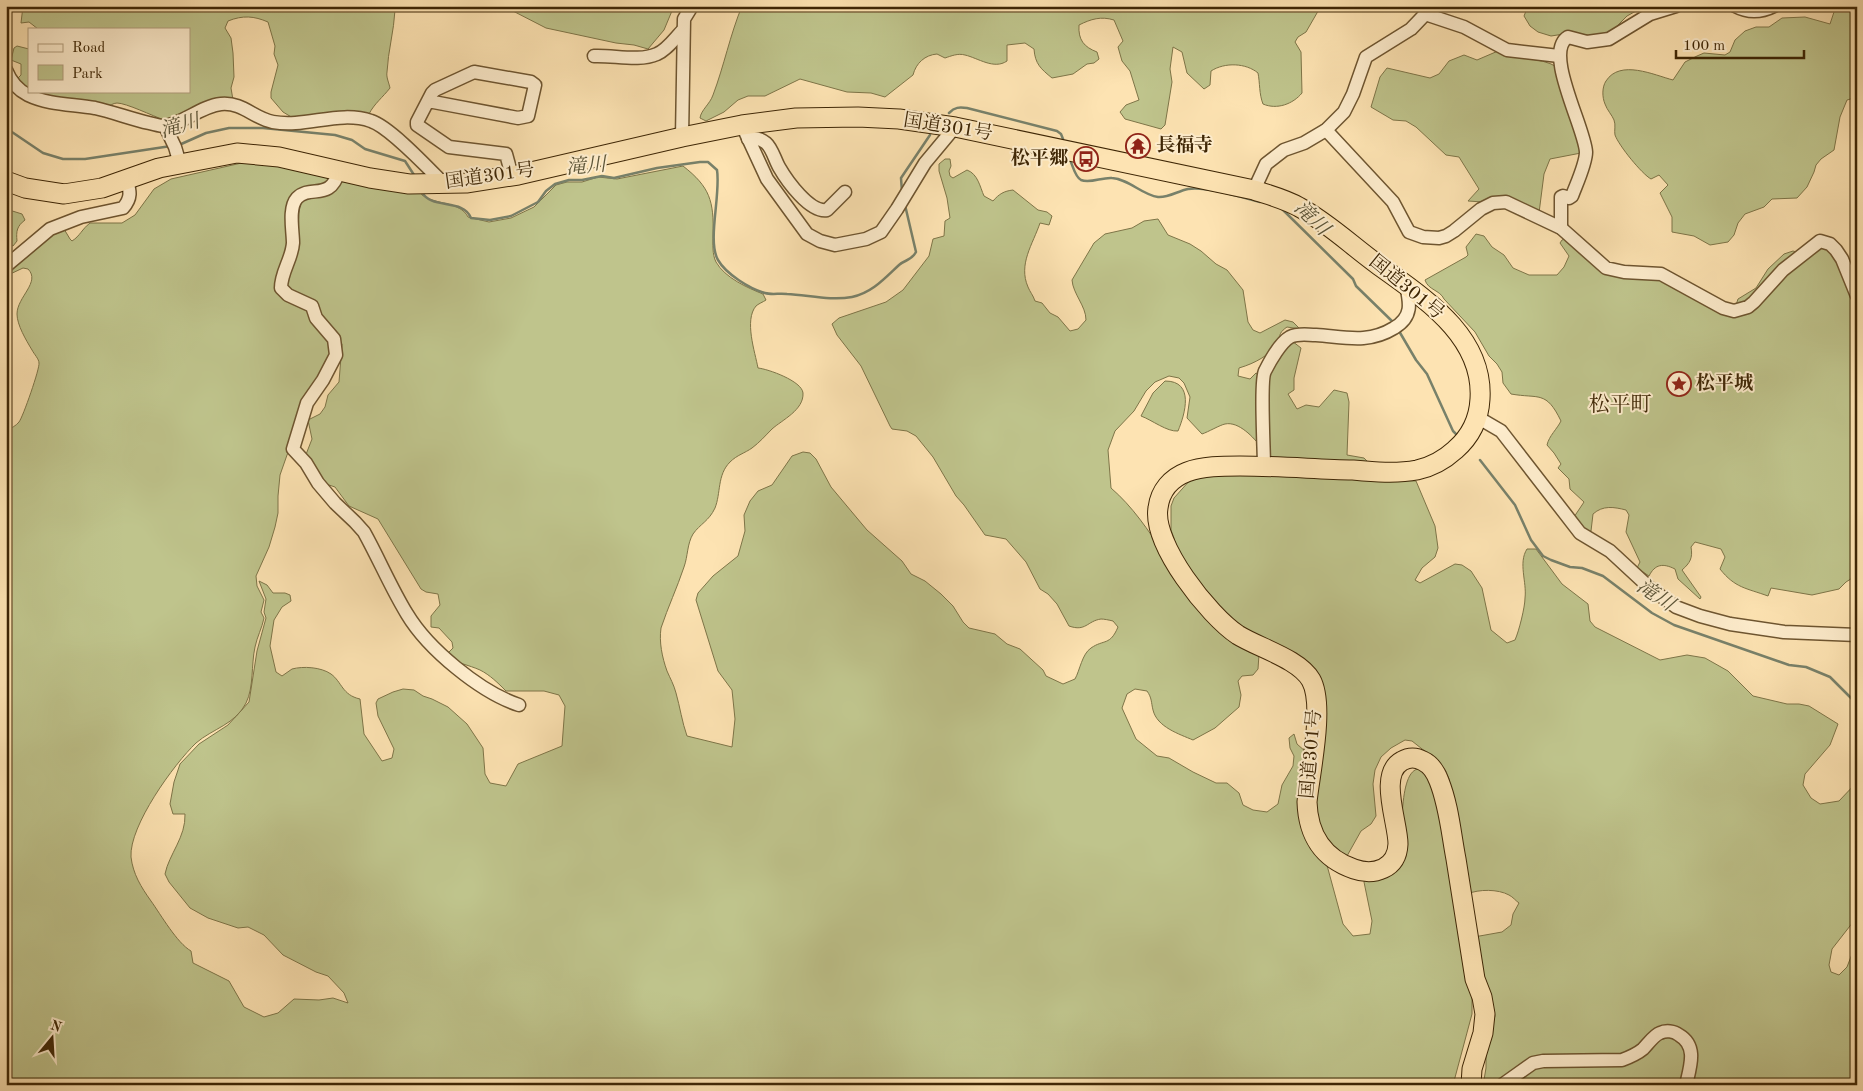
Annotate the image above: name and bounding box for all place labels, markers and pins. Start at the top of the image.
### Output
temple icon: 長福寺 [1125,133,1151,159]
place label: 長福寺 [1156,134,1213,156]
bus stop icon: 松平郷 [1073,146,1099,172]
place label: 松平郷 [1011,147,1069,169]
place icon: 松平城 [1666,371,1692,397]
place label: 松平城 [1696,372,1753,394]

